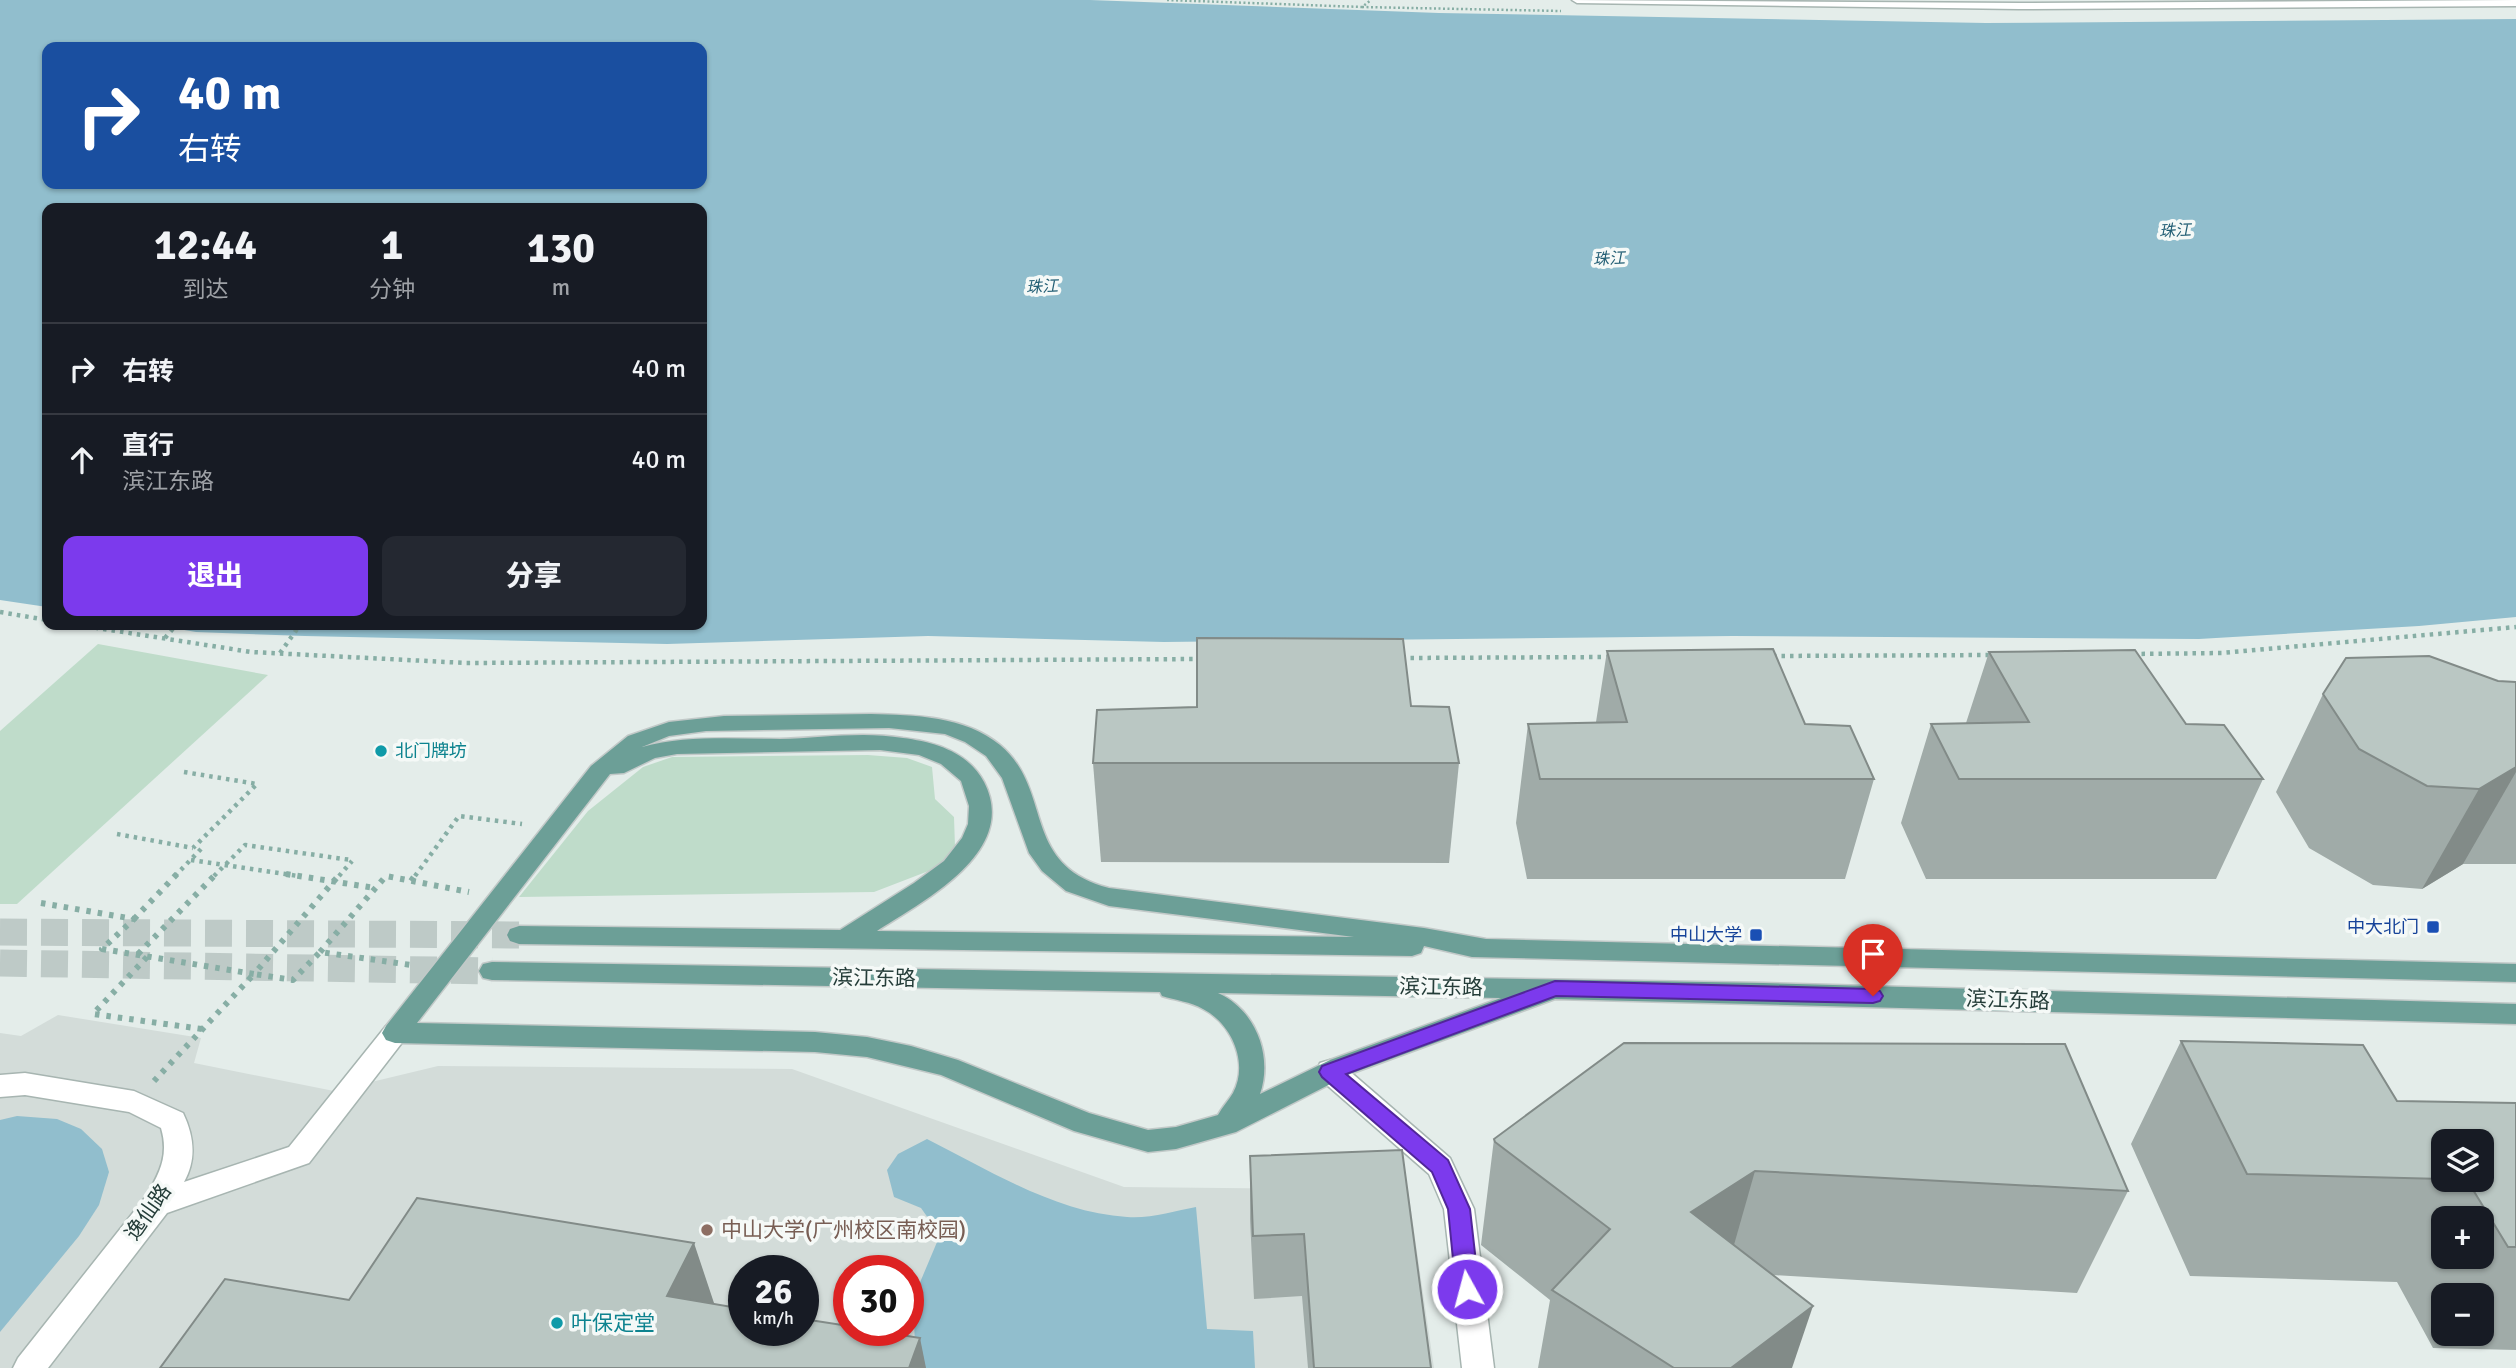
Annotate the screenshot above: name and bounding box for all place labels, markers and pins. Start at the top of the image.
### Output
place label: 北门牌坊 [395,740,467,762]
marker: 北门牌坊 [373,743,389,759]
place label: 中大北门 [2347,916,2419,938]
marker: 中大北门 [2425,919,2441,935]
place label: 中山大学 [1670,924,1742,946]
pin [1843,924,1903,996]
marker: 中山大学 [1748,927,1764,943]
place label: 中山大学(广州校区南校园) [721,1217,966,1243]
marker: 中山大学(广州校区南校园) [699,1222,715,1238]
place label: 叶保定堂 [571,1310,655,1336]
marker: 叶保定堂 [549,1315,565,1331]

